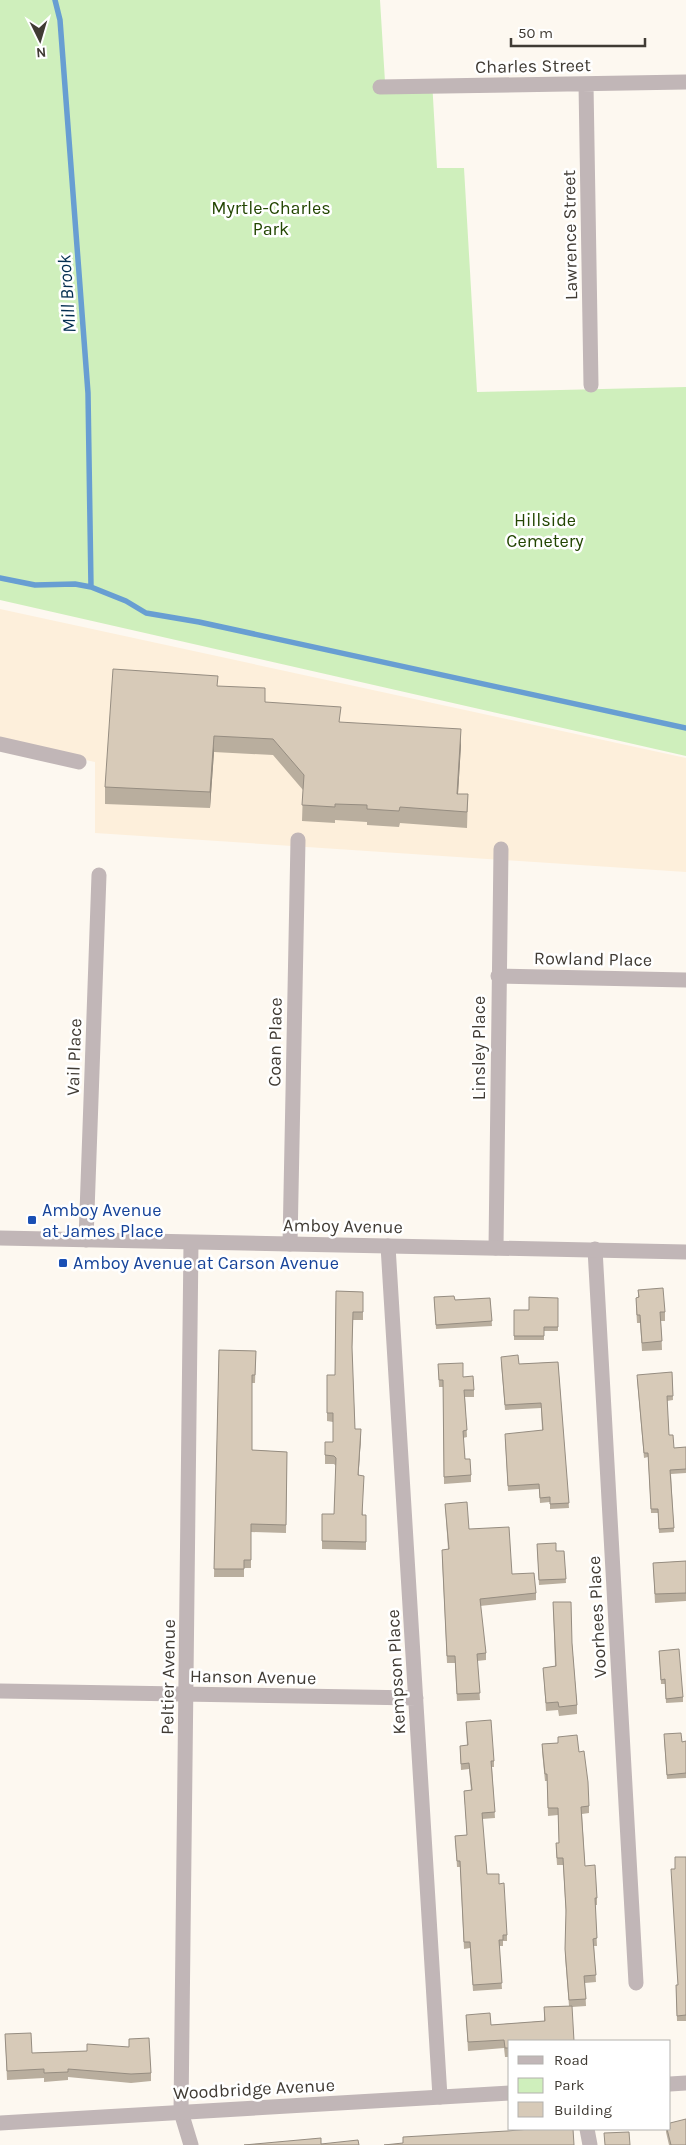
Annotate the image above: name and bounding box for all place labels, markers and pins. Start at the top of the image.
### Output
place label: Amboy Avenue at James Place [42,1199,163,1242]
marker: Amboy Avenue at James Place [26,1214,38,1226]
place label: Amboy Avenue at Carson Avenue [73,1252,339,1274]
marker: Amboy Avenue at Carson Avenue [57,1257,69,1269]

